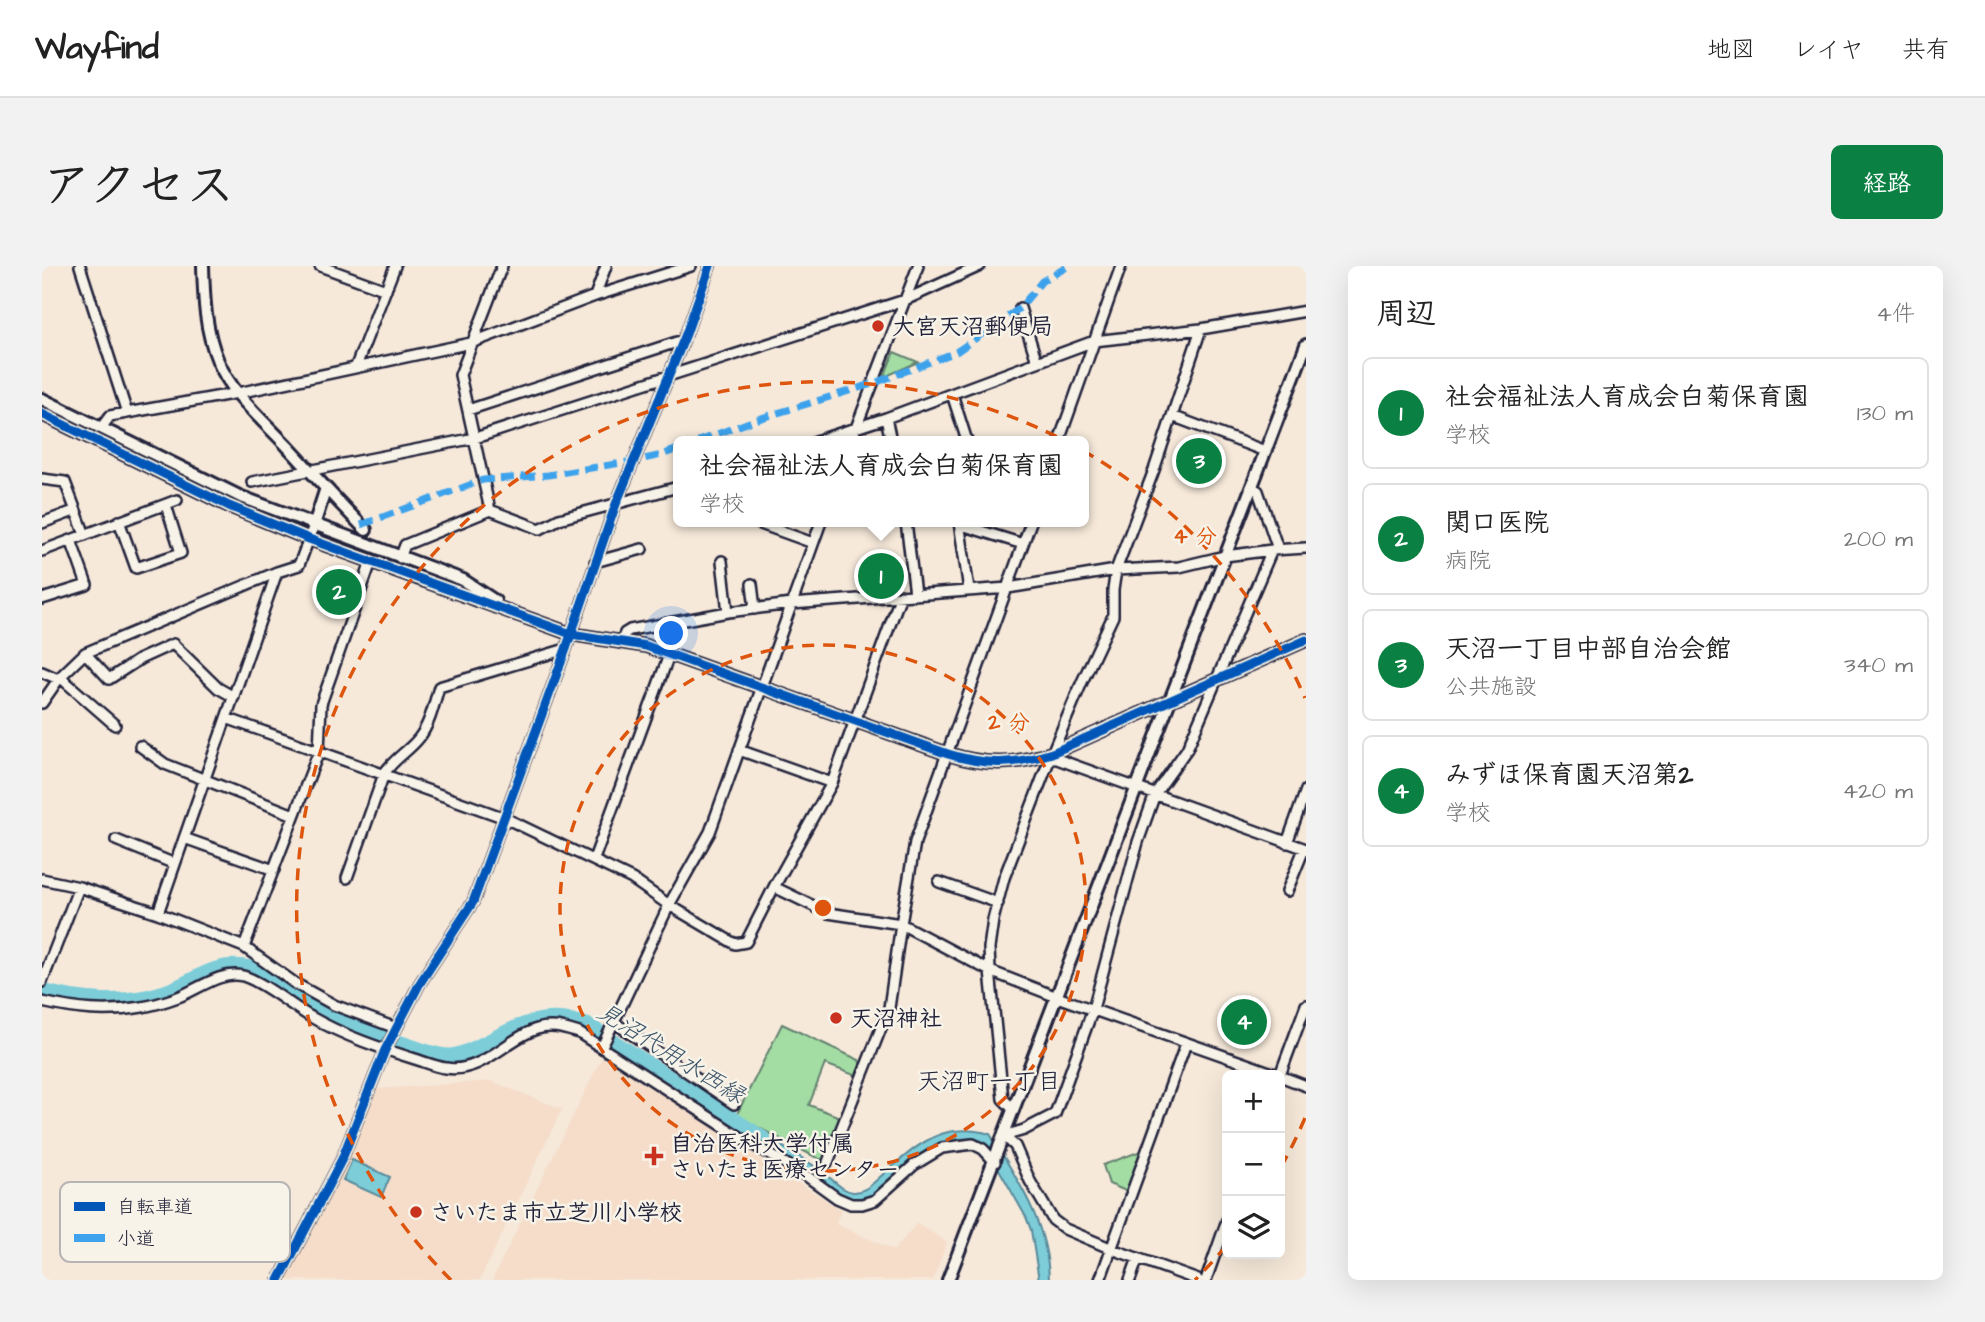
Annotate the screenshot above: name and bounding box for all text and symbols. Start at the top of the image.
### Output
text: Wayfind [35,25,159,71]
text: 地図 [1707,33,1755,67]
text: レイヤ [1793,33,1864,67]
text: 共有 [1902,33,1950,67]
button: 経路 [1831,145,1943,219]
text: アクセス [42,153,235,221]
text: 周辺 [1376,293,1436,335]
text: 4件 [1876,298,1915,330]
place label: 大宮天沼郵便局 [892,311,1053,343]
marker: 大宮天沼郵便局 [870,318,886,334]
text: 社会福祉法人育成会白菊保育園 [1445,379,1809,415]
text: 1 [1400,397,1402,429]
text: 130 m [1857,397,1913,429]
text: 学校 [1445,419,1491,451]
pin: 3 [1176,435,1222,487]
popup [673,436,1089,527]
text: 社会福祉法人育成会白菊保育園 [699,448,1063,484]
text: 学校 [699,488,745,520]
text: 関口医院 [1445,505,1549,541]
text: 4 分 [1173,522,1217,551]
text: 2 [1394,523,1408,555]
text: 200 m [1844,523,1913,555]
text: 病院 [1445,545,1491,577]
pin: 1 [858,550,904,602]
pin: 2 [316,566,362,618]
your location [654,616,688,650]
text: 天沼一丁目中部自治会館 [1445,631,1731,667]
text: 3 [1395,649,1407,681]
text: 340 m [1844,649,1913,681]
text: 公共施設 [1445,671,1537,703]
text: 2 分 [987,708,1030,737]
text: みずほ保育園天沼第2 [1445,757,1693,793]
text: 4 [1393,775,1409,807]
text: 420 m [1843,775,1913,807]
text: 学校 [1445,797,1491,829]
centre of rings [811,896,835,920]
water label: 見沼代用水西縁 [590,995,752,1114]
pin: 4 [1221,996,1267,1048]
place label: 天沼神社 [850,1003,942,1035]
marker: 天沼神社 [828,1010,844,1026]
district label: 天沼町一丁目 [917,1065,1061,1099]
map controls [1222,1070,1285,1259]
button: + [1222,1070,1285,1133]
place label: 自治医科大学付属 さいたま医療センター [670,1128,900,1186]
button: − [1222,1133,1285,1196]
marker: 自治医科大学付属 さいたま医療センター [644,1146,664,1166]
legend [60,1182,290,1262]
text: 自転車道 [117,1194,193,1221]
button: layers [1222,1196,1285,1259]
place label: さいたま市立芝川小学校 [430,1197,683,1229]
marker: さいたま市立芝川小学校 [408,1204,424,1220]
text: 小道 [117,1226,155,1253]

